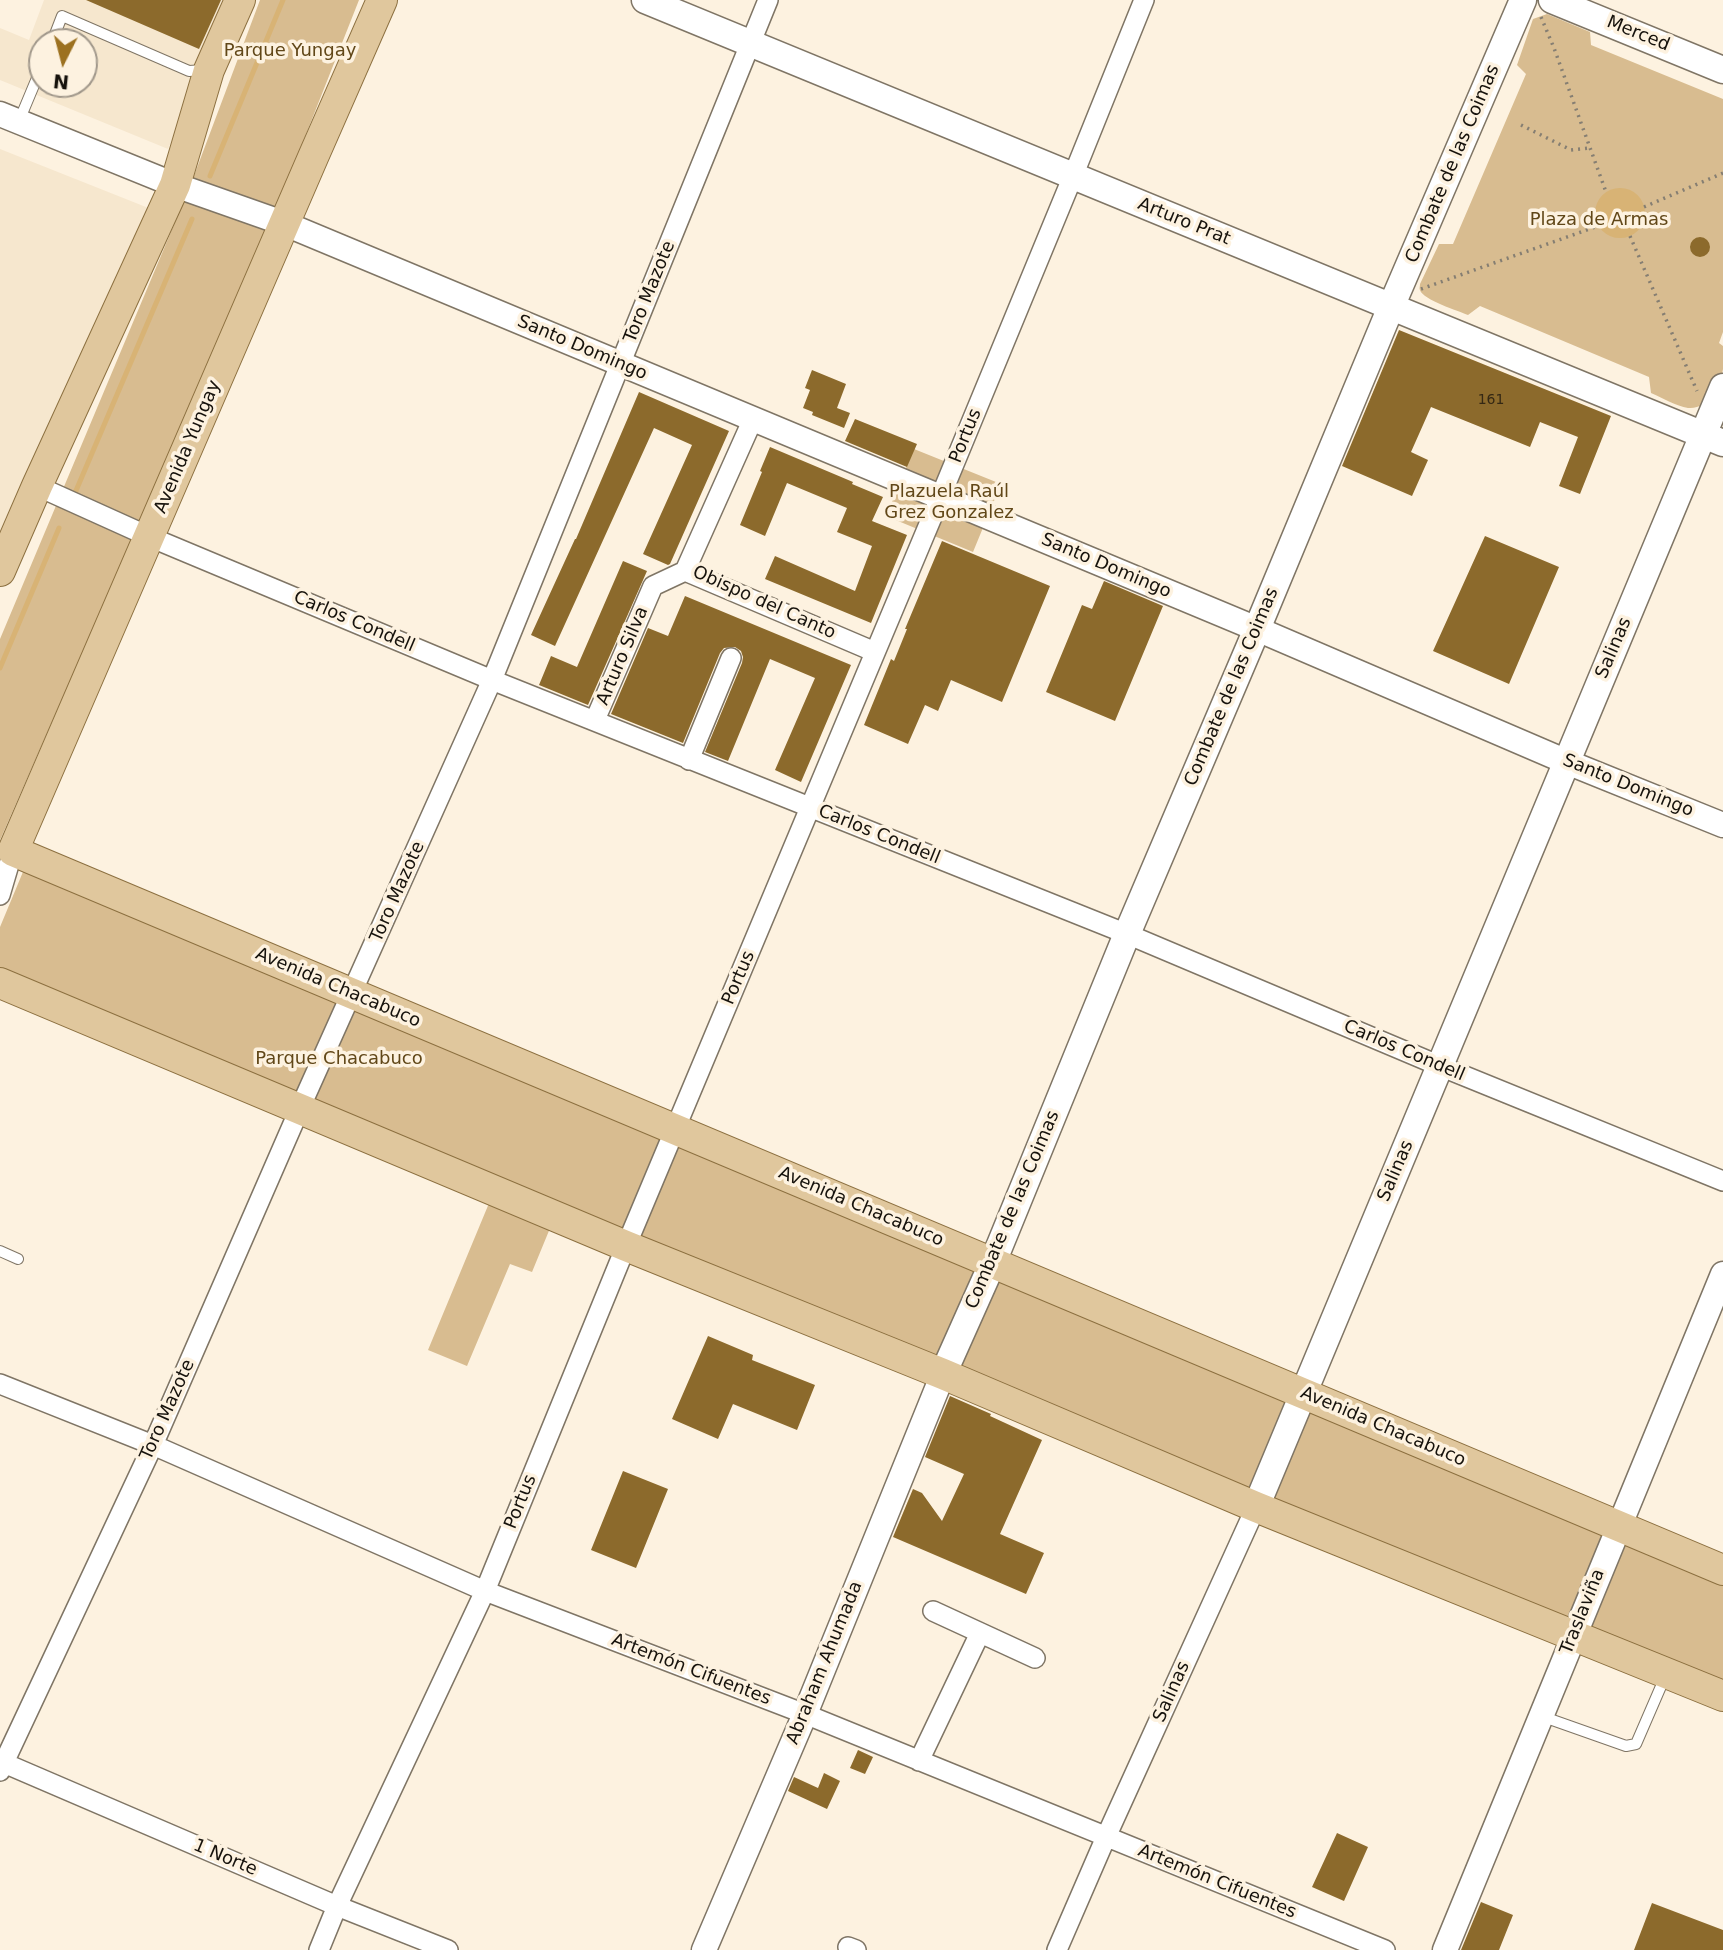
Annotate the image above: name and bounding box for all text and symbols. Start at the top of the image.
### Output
street label: Merced [1603,12,1673,56]
north arrow [28,28,98,98]
park label: Parque Yungay [224,40,356,62]
street label: Combate de las Coimas [1401,62,1505,266]
text: N [52,70,70,94]
street label: Arturo Prat [1135,194,1233,250]
park label: Plaza de Armas [1530,209,1668,231]
street label: Toro Mazote [620,238,680,346]
street label: Santo Domingo [514,311,650,385]
street label: Avenida Yungay [150,377,226,517]
house number: 161 [1478,392,1504,408]
street label: Portus [945,406,987,466]
park label: Plazuela Raúl Grez Gonzalez [884,481,1014,524]
street label: Santo Domingo [1038,529,1174,603]
street label: Obispo del Canto [689,562,839,644]
street label: Combate de las Coimas [1180,585,1284,789]
street label: Carlos Condell [290,587,418,657]
street label: Arturo Silva [593,603,653,709]
street label: Salinas [1592,614,1636,682]
street label: Santo Domingo [1560,750,1696,822]
street label: Carlos Condell [815,801,943,869]
street label: Toro Mazote [366,838,430,946]
street label: Avenida Chacabuco [252,943,424,1033]
street label: Portus [718,948,760,1008]
street label: Carlos Condell [1340,1016,1468,1086]
park label: Parque Chacabuco [255,1048,423,1070]
street label: Combate de las Coimas [961,1108,1065,1312]
street label: Salinas [1374,1137,1418,1205]
street label: Avenida Chacabuco [775,1162,947,1252]
street label: Toro Mazote [136,1356,200,1464]
street label: Avenida Chacabuco [1297,1382,1469,1472]
street label: Portus [500,1472,542,1532]
street label: Traslaviña [1556,1566,1610,1658]
street label: Abraham Ahumada [782,1578,868,1748]
street label: Artemón Cifuentes [608,1630,774,1710]
street label: Salinas [1149,1658,1195,1726]
street label: 1 Norte [190,1835,260,1881]
street label: Artemón Cifuentes [1135,1840,1299,1924]

